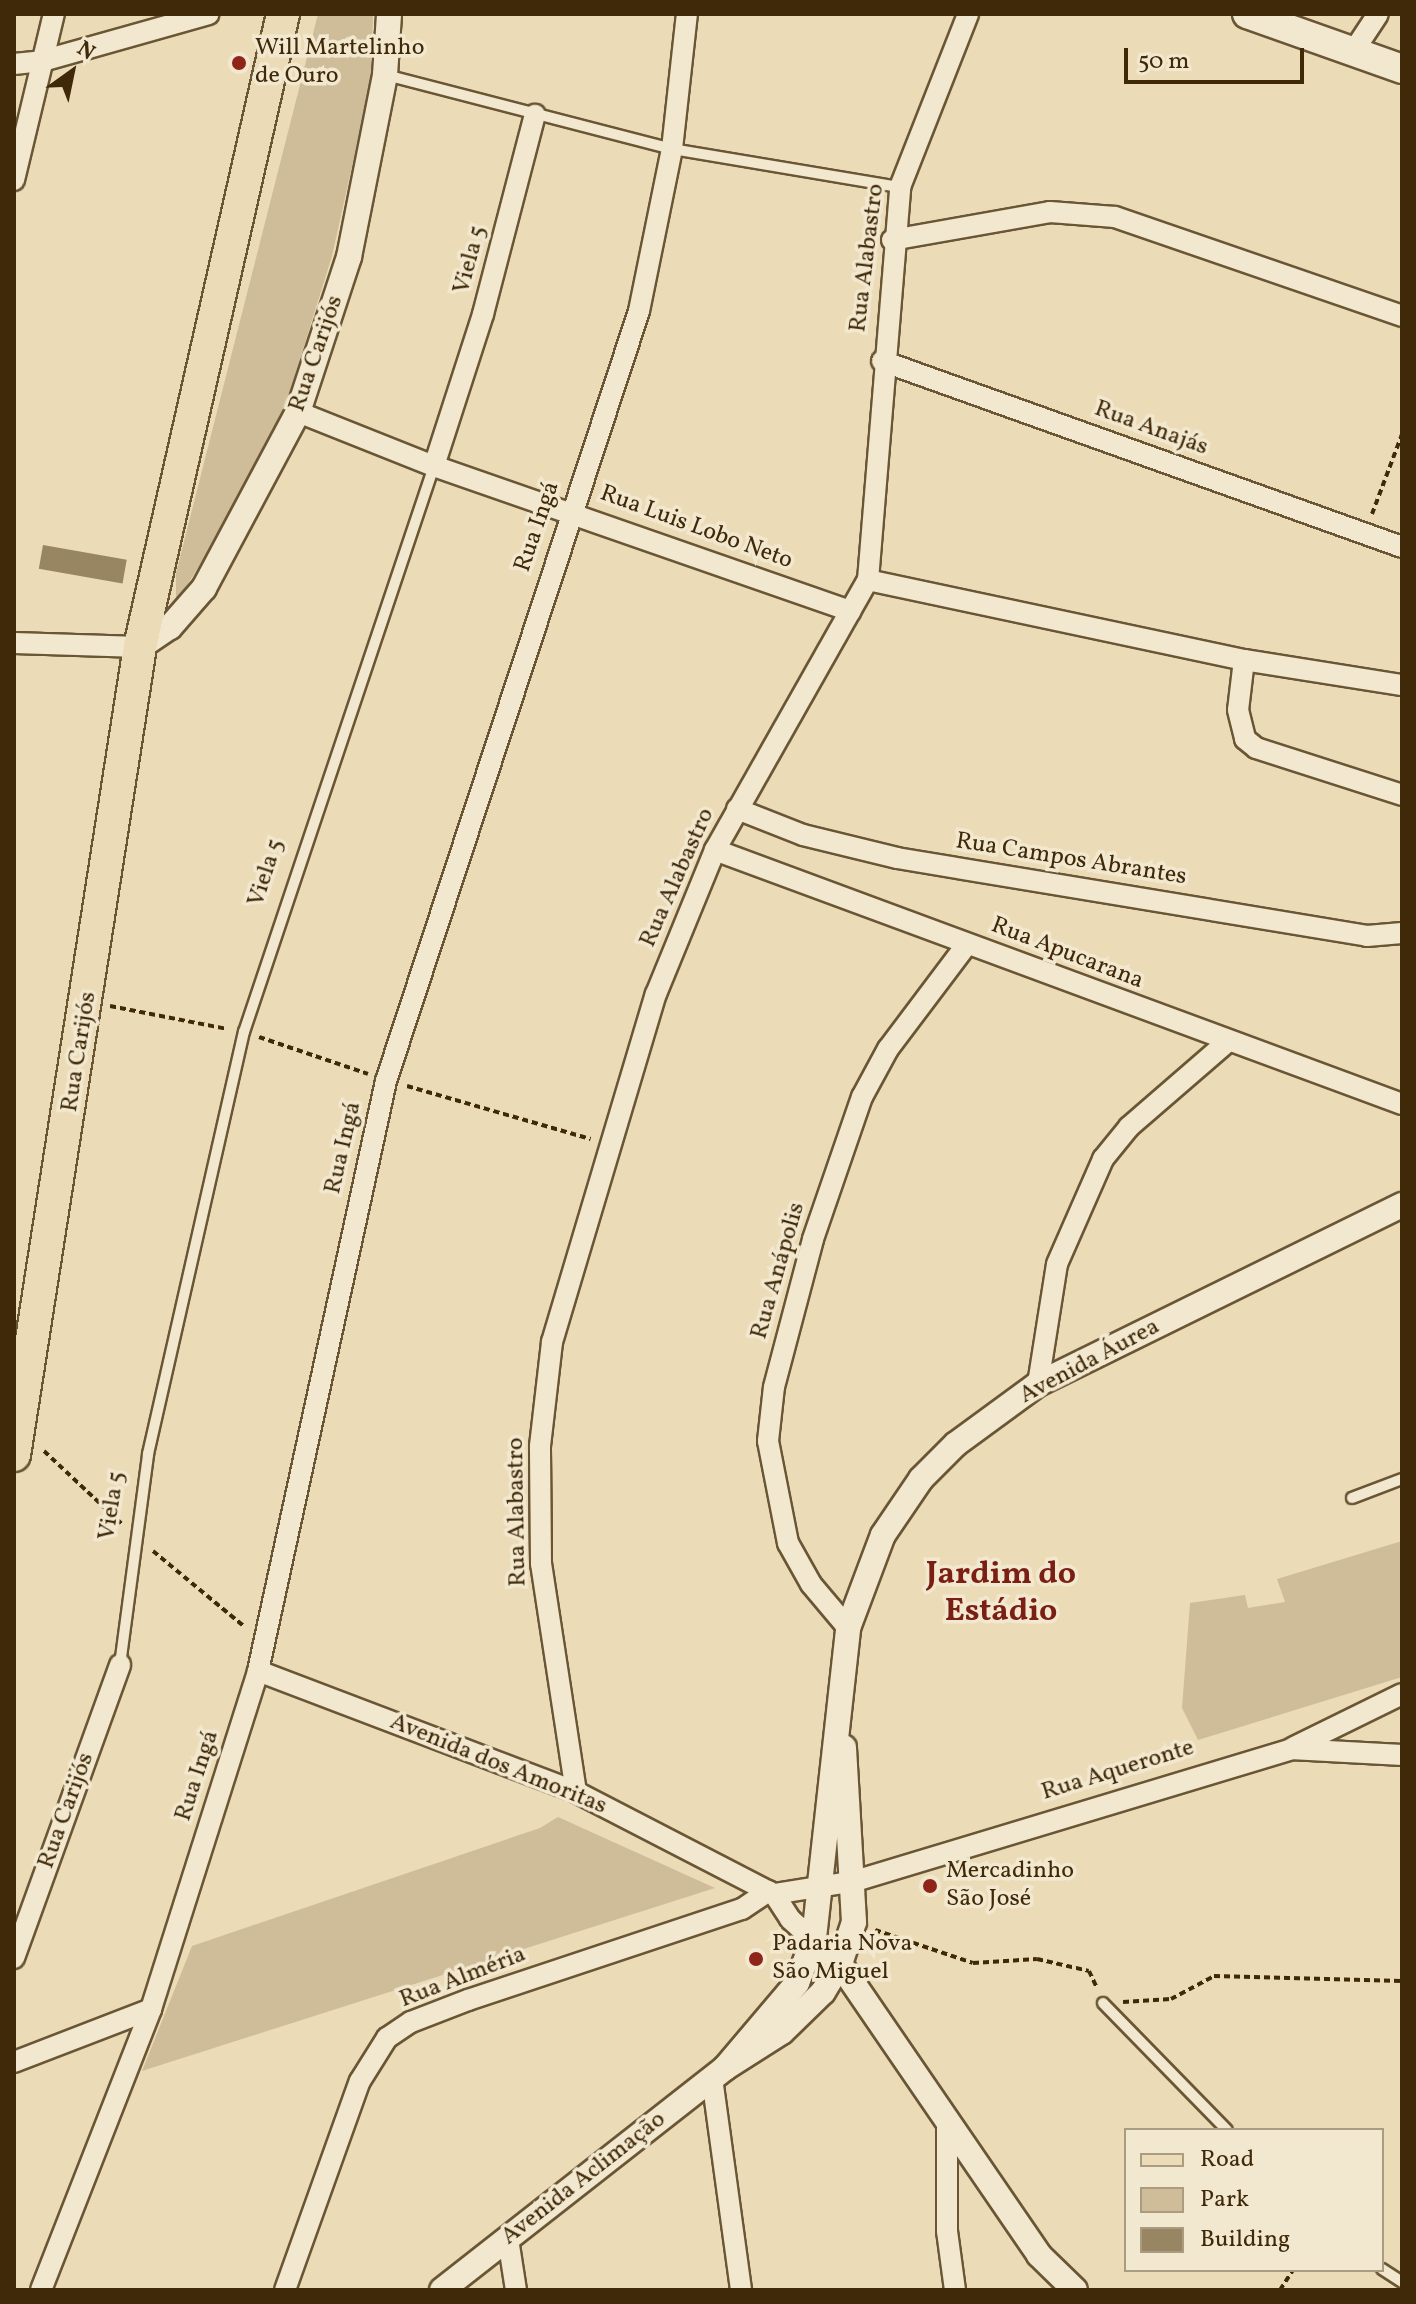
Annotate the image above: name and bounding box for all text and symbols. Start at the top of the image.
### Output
north arrow [32,32,112,112]
scale bar [1128,32,1308,82]
text: N [70,34,100,69]
place label: Will Martelinho de Ouro [255,35,424,91]
text: 50 m [1138,45,1190,79]
marker: Will Martelinho de Ouro [230,54,248,72]
street label: Rua Alabastro [845,182,891,334]
street label: Viela 5 [448,223,494,297]
street label: Rua Carijós [284,292,350,416]
street label: Rua Anajás [1090,395,1212,463]
street label: Rua Ingá [509,478,567,576]
street label: Rua Luis Lobo Neto [596,480,796,576]
street label: Rua Alabastro [634,804,722,952]
street label: Rua Campos Abrantes [954,828,1188,892]
street label: Viela 5 [243,836,291,910]
street label: Rua Apucarana [987,912,1147,996]
street label: Rua Carijós [56,990,104,1114]
street label: Rua Ingá [319,1099,369,1197]
street label: Rua Anápolis [746,1199,812,1343]
street label: Avenida Áurea [1015,1313,1165,1411]
street label: Rua Alabastro [502,1437,534,1587]
street label: Viela 5 [93,1470,133,1542]
district label: Jardim do Estádio [926,1557,1076,1632]
street label: Avenida dos Amoritas [385,1708,611,1822]
street label: Rua Ingá [170,1727,226,1825]
street label: Rua Aqueronte [1038,1734,1198,1808]
street label: Rua Carijós [33,1749,101,1873]
place label: Mercadinho São José [946,1858,1074,1914]
marker: Mercadinho São José [921,1877,939,1895]
place label: Padaria Nova São Miguel [772,1931,912,1987]
street label: Rua Alméria [396,1941,530,2015]
marker: Padaria Nova São Miguel [747,1950,765,1968]
street label: Avenida Aclimação [496,2106,672,2252]
legend [1124,2128,1384,2272]
text: Road [1200,2143,1254,2177]
text: Park [1200,2183,1249,2217]
text: Building [1200,2223,1290,2257]

